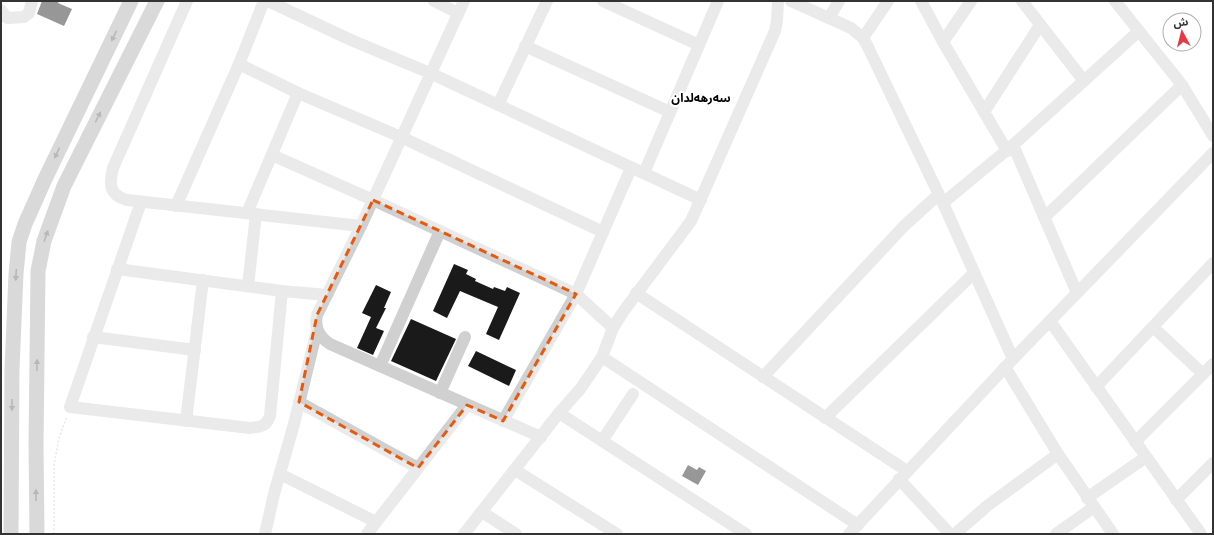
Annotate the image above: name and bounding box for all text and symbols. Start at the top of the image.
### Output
north arrow [1162,12,1202,52]
text: ش [1173,15,1189,30]
one-way arrow [111,30,117,42]
district label: سەرهەلدان [671,91,731,105]
one-way arrow [95,112,102,123]
one-way arrow [54,147,60,159]
one-way arrow [43,230,49,242]
one-way arrow [13,269,20,281]
one-way arrow [34,358,40,371]
one-way arrow [9,399,15,412]
one-way arrow [33,488,39,501]

